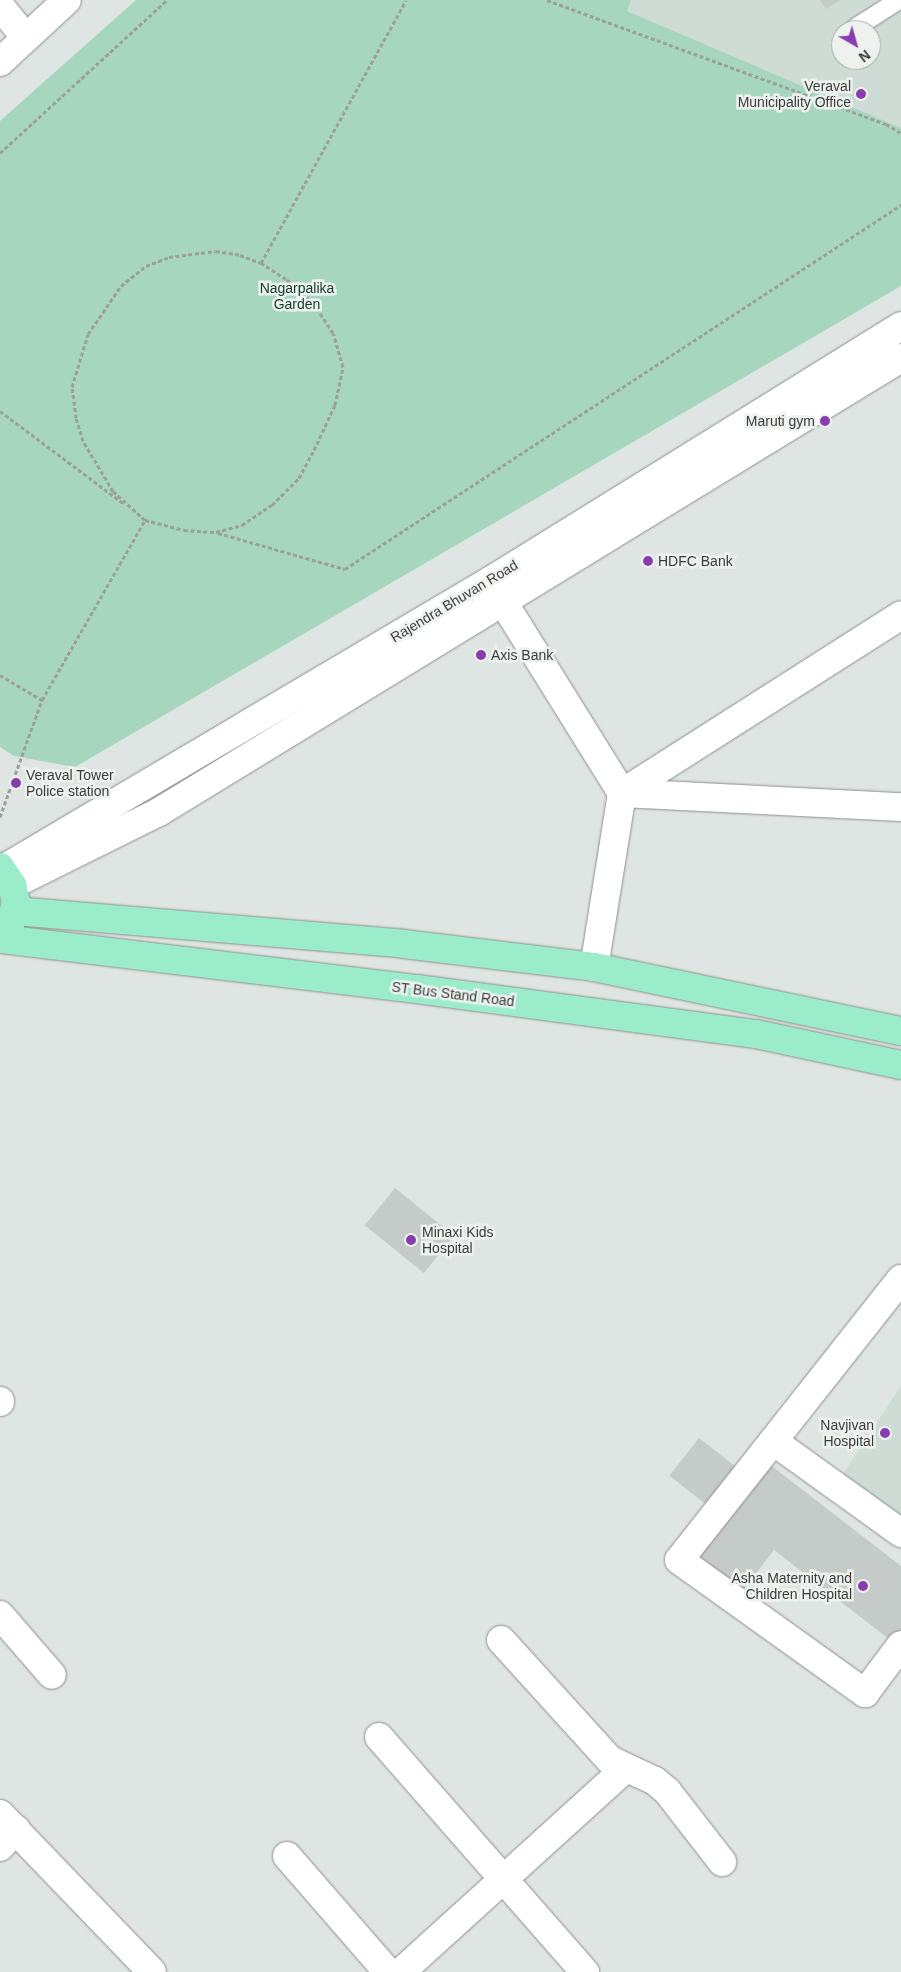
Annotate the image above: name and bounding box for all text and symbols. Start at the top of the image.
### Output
north arrow [831,20,881,70]
text: N [856,47,874,65]
place label: Veraval Municipality Office [738,78,851,110]
marker: Veraval Municipality Office [855,88,867,100]
park label: Nagarpalika Garden [260,280,334,312]
place label: Maruti gym [746,413,815,429]
marker: Maruti gym [819,415,831,427]
place label: HDFC Bank [658,553,733,569]
marker: HDFC Bank [642,555,654,567]
street label: Rajendra Bhuvan Road [387,556,521,646]
place label: Axis Bank [491,647,553,663]
marker: Axis Bank [475,649,487,661]
place label: Veraval Tower Police station [26,767,114,800]
marker: Veraval Tower Police station [10,777,22,789]
street label: ST Bus Stand Road [391,978,515,1010]
place label: Minaxi Kids Hospital [422,1224,494,1256]
marker: Minaxi Kids Hospital [404,1233,418,1247]
place label: Navjivan Hospital [820,1417,874,1450]
marker: Navjivan Hospital [878,1426,892,1440]
place label: Asha Maternity and Children Hospital [731,1570,852,1602]
marker: Asha Maternity and Children Hospital [856,1579,870,1593]

